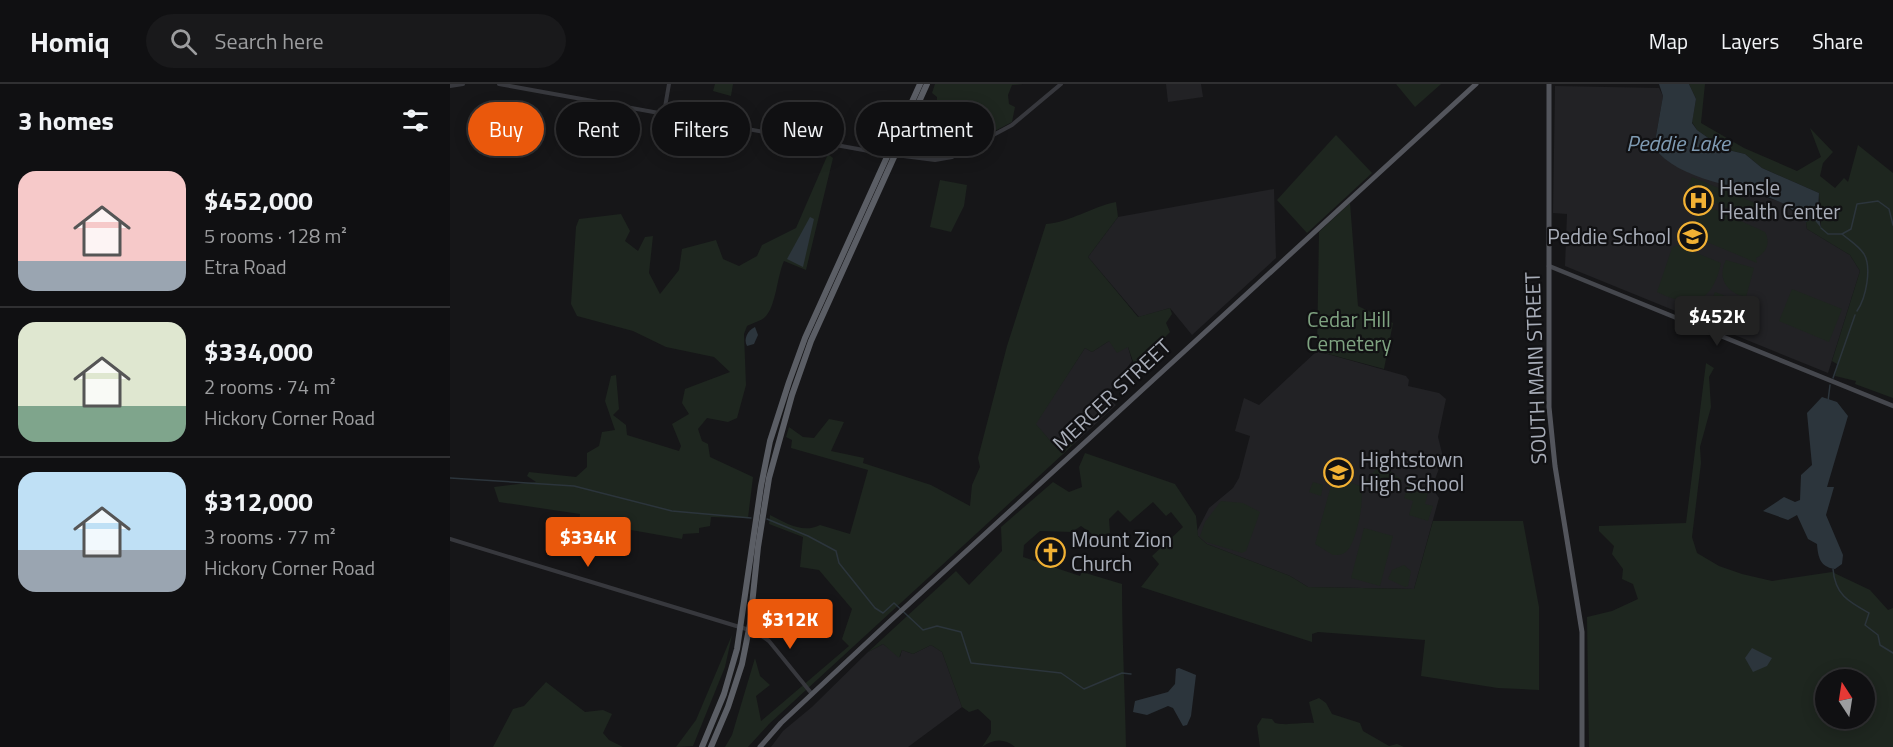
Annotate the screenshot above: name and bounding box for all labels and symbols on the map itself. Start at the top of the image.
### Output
water label: Peddie Lake [1626,126,1732,160]
place label: Hensle Health Center [1719,171,1841,227]
hospital icon: Hensle Health Center [1682,184,1714,216]
place label: Peddie School [1547,220,1671,252]
school or university icon: Peddie School [1676,221,1708,253]
street label: SOUTH MAIN STREET [1516,271,1554,465]
pin: $452K [1675,296,1759,347]
park label: Cedar Hill Cemetery [1306,303,1392,359]
street label: MERCER STREET [1045,331,1178,458]
place label: Hightstown High School [1360,443,1464,499]
school or university icon: Hightstown High School [1323,456,1355,488]
pin: $334K [546,517,630,568]
place label: Mount Zion Church [1071,523,1172,579]
church icon: Mount Zion Church [1034,536,1066,568]
pin: $312K [748,599,832,650]
north arrow [1815,669,1875,729]

